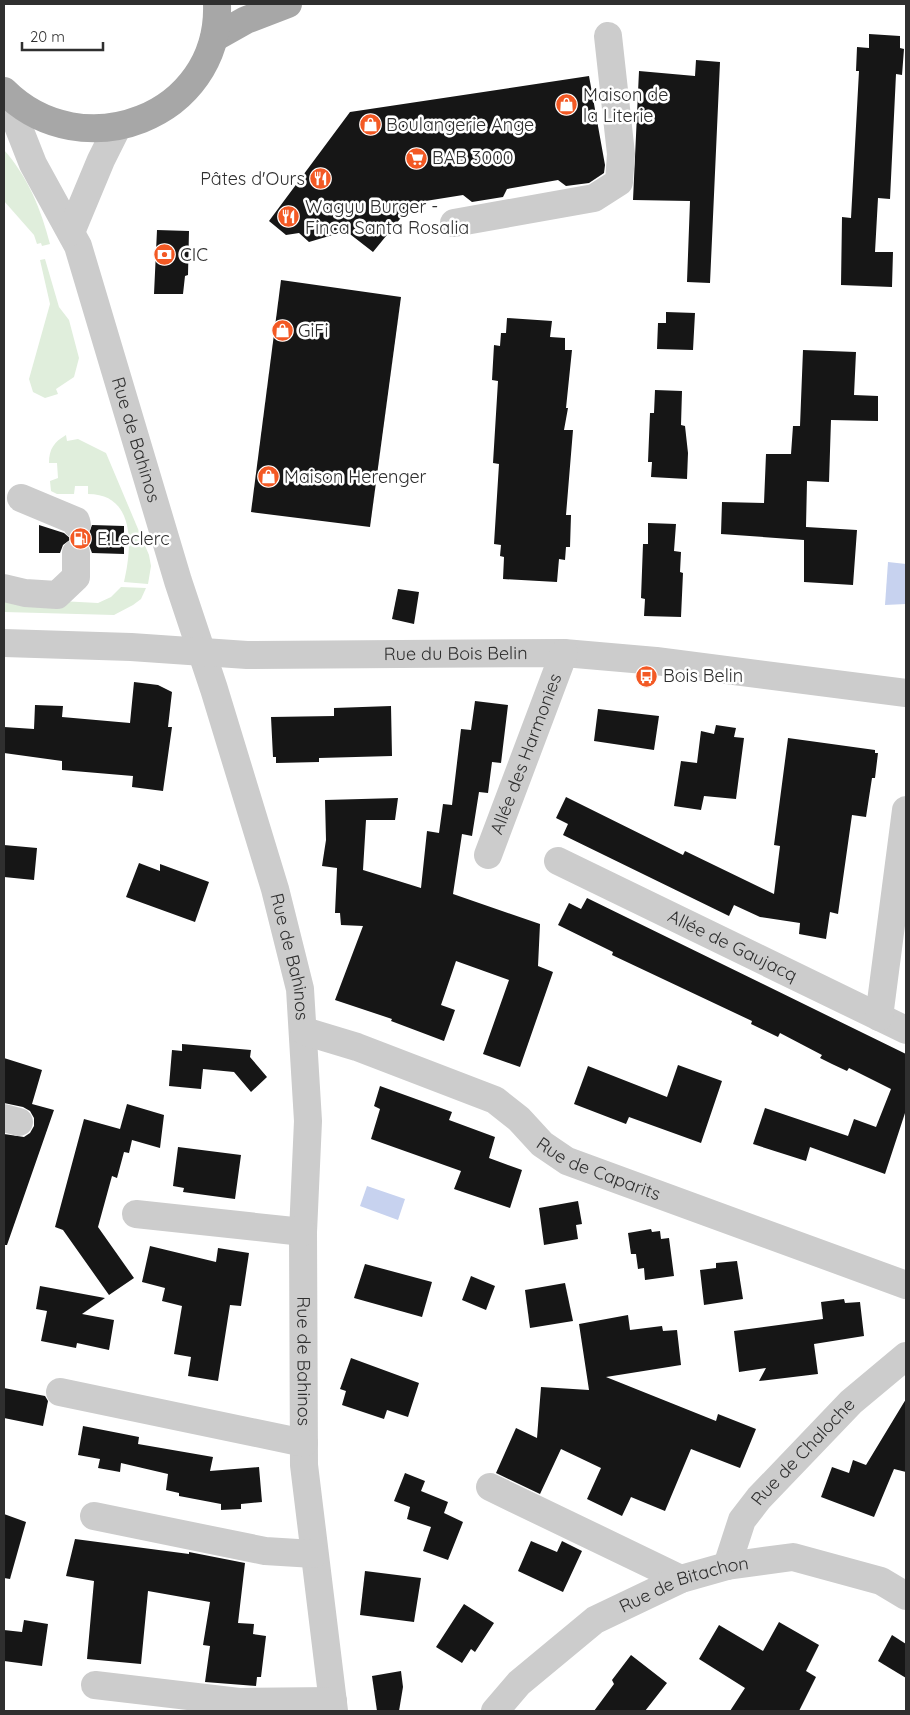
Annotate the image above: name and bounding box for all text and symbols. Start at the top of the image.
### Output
scale bar [22,20,104,52]
text: 20 m [30,27,65,46]
place label: Maison de la Literie [583,83,668,127]
shop icon: Maison de la Literie [555,93,579,117]
shop icon: Boulangerie Ange [358,113,382,137]
place label: Boulangerie Ange [386,113,534,136]
supermarket icon: BAB 3000 [404,146,428,170]
place label: BAB 3000 [432,146,514,169]
place label: Pâtes d'Ours [200,167,305,190]
restaurant icon: Pâtes d'Ours [309,167,333,191]
place label: Wagyu Burger - Finca Santa Rosalia [305,195,469,239]
restaurant icon: Wagyu Burger - Finca Santa Rosalia [277,205,301,229]
bank icon: CIC [152,243,176,267]
place label: CIC [180,243,208,266]
shop icon: GiFi [270,319,294,343]
place label: GiFi [298,319,328,342]
street label: Rue de Bahinos [107,374,166,505]
shop icon: Maison Herenger [256,465,280,489]
place label: Maison Herenger [284,465,427,488]
fuel station icon: E.Leclerc [69,527,93,551]
place label: E.Leclerc [97,527,170,550]
street label: Rue du Bois Belin [384,641,528,665]
bus stop icon: Bois Belin [635,664,659,688]
place label: Bois Belin [663,664,743,687]
street label: Allée des Harmonies [485,670,566,838]
street label: Rue de Bahinos [265,891,314,1021]
street label: Allée de Gaujacq [664,904,801,986]
street label: Rue de Caparits [532,1132,664,1205]
street label: Rue de Bahinos [292,1296,316,1426]
street label: Rue de Chaloche [745,1393,860,1510]
street label: Rue de Bitachon [615,1551,750,1618]

